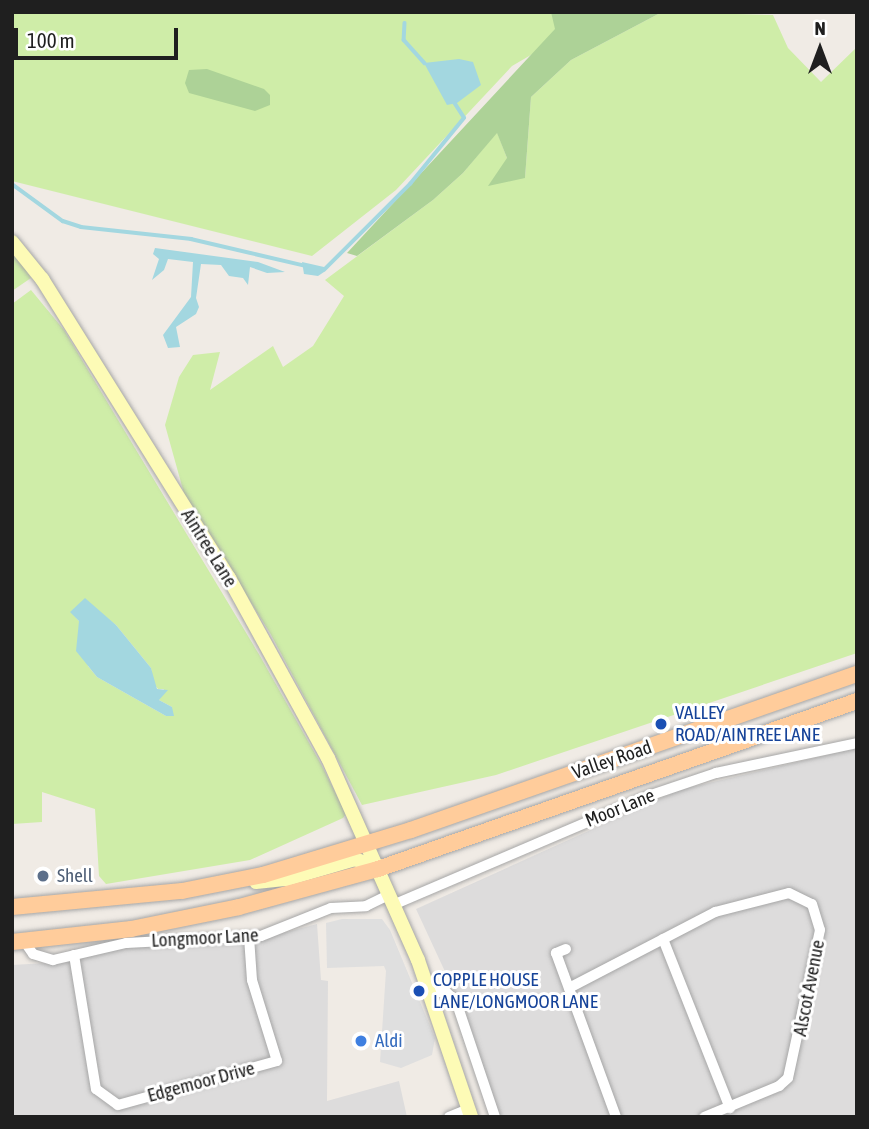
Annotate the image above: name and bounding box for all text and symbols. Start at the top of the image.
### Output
scale bar [18,14,182,58]
north arrow [785,14,855,84]
text: N [814,17,826,39]
text: 100 m [27,28,75,52]
street label: Aintree Lane [176,505,242,591]
place label: VALLEY ROAD/AINTREE LANE [675,702,820,746]
marker: VALLEY ROAD/AINTREE LANE [653,716,669,732]
street label: Valley Road [569,736,655,784]
street label: Moor Lane [582,784,658,832]
place label: Shell [57,865,93,887]
marker: Shell [35,868,51,884]
street label: Longmoor Lane [151,924,259,952]
street label: Alscot Avenue [788,938,830,1038]
place label: COPPLE HOUSE LANE/LONGMOOR LANE [433,969,598,1013]
marker: COPPLE HOUSE LANE/LONGMOOR LANE [411,983,427,999]
place label: Aldi [375,1030,403,1052]
marker: Aldi [353,1033,369,1049]
street label: Edgemoor Drive [145,1057,257,1107]

